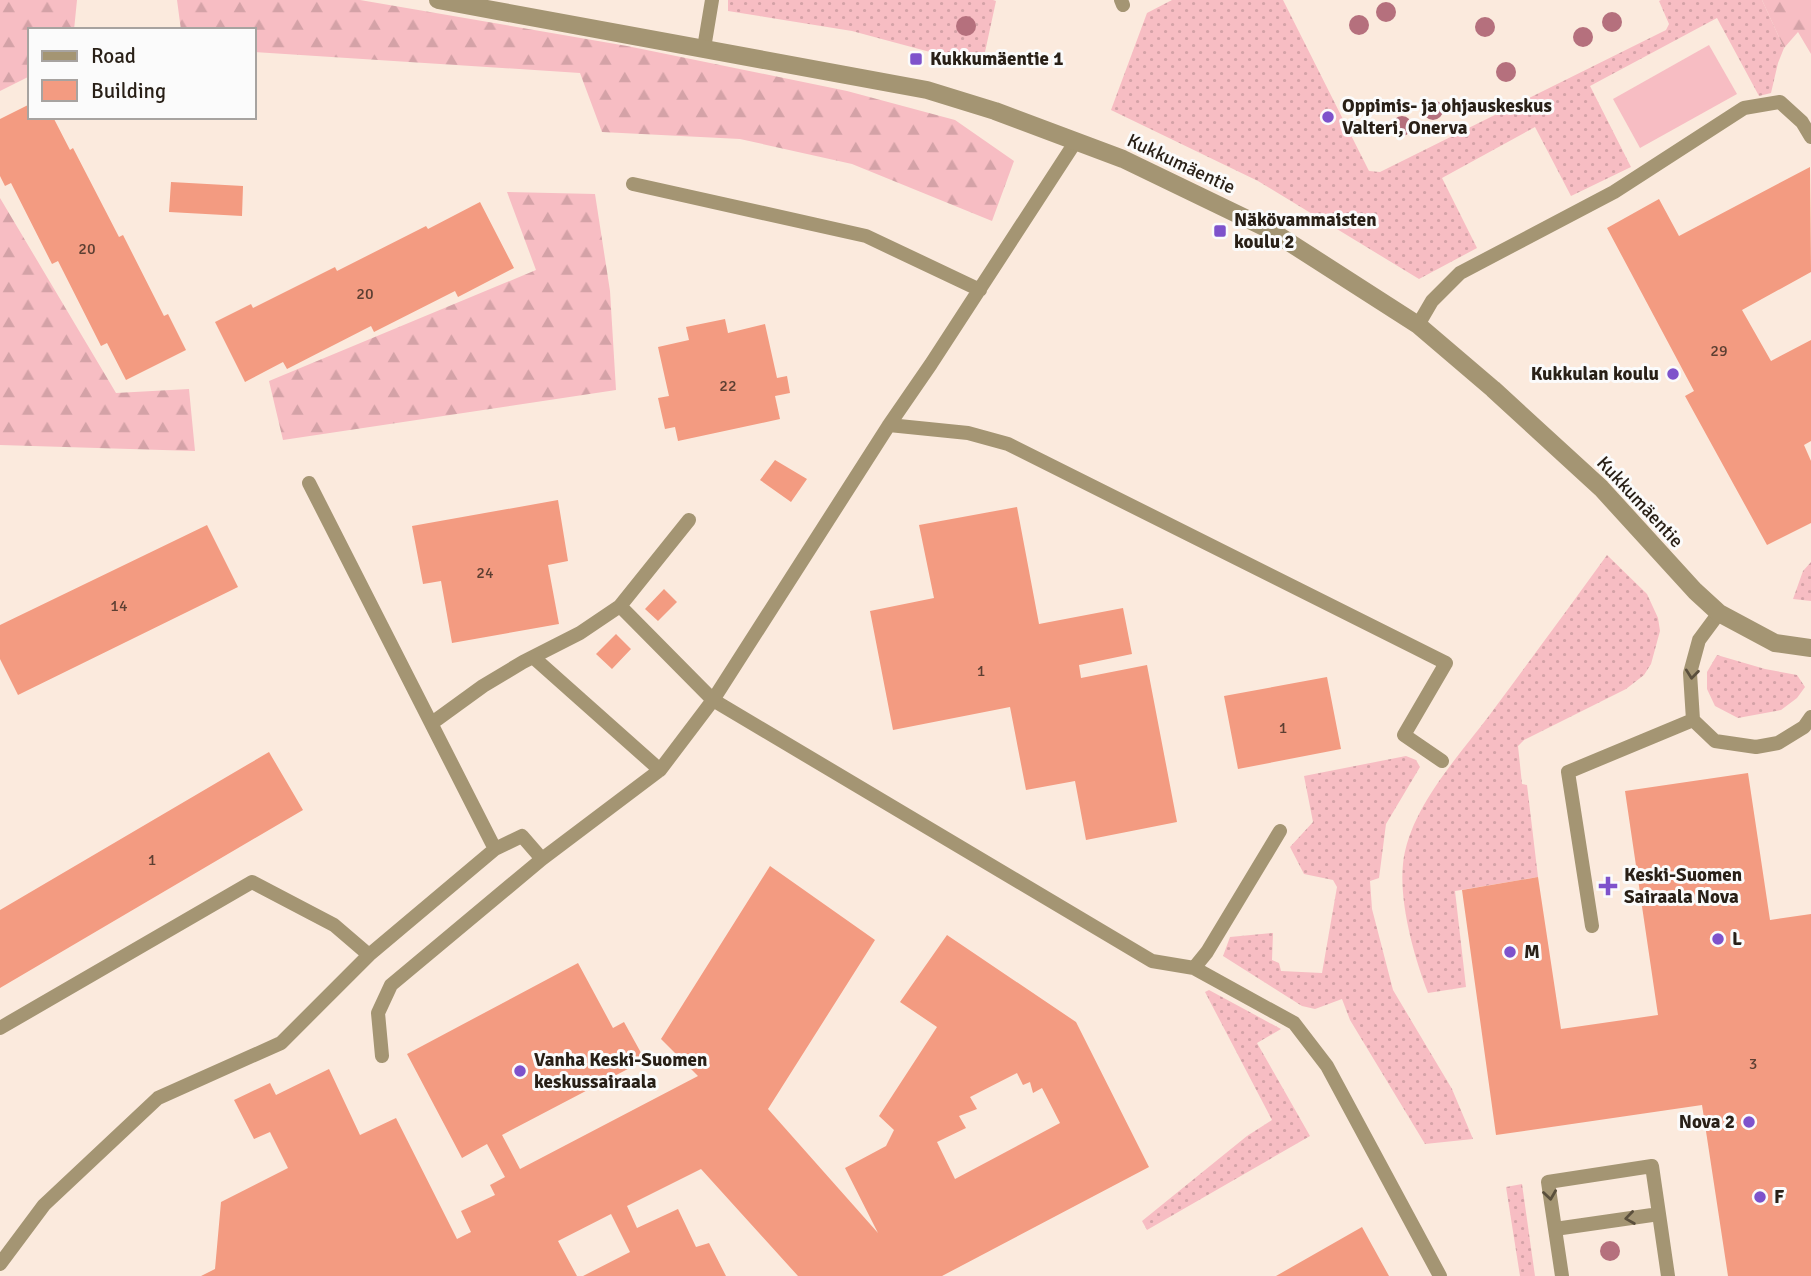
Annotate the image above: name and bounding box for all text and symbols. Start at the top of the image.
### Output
legend [28,28,256,119]
text: Road [91,43,136,69]
place label: Kukkumäentie 1 [930,47,1063,71]
marker: Kukkumäentie 1 [908,51,924,67]
text: Building [91,78,166,104]
place label: Oppimis- ja ohjauskeskus Valteri, Onerva [1342,94,1552,140]
marker: Oppimis- ja ohjauskeskus Valteri, Onerva [1320,109,1336,125]
street label: Kukkumäentie [1123,129,1239,199]
place label: Näkövammaisten koulu 2 [1234,208,1377,254]
marker: Näkövammaisten koulu 2 [1212,223,1228,239]
house number: 20 [78,239,96,259]
house number: 20 [356,284,374,304]
house number: 29 [1710,341,1728,361]
place label: Kukkulan koulu [1531,362,1659,386]
marker: Kukkulan koulu [1665,366,1681,382]
house number: 22 [719,376,737,396]
street label: Kukkumäentie [1591,451,1689,553]
house number: 24 [476,563,494,583]
house number: 14 [110,596,128,616]
house number: 1 [977,661,985,681]
one-way arrow [1685,669,1700,680]
house number: 1 [1279,718,1287,738]
house number: 1 [148,850,156,870]
place label: Keski-Suomen Sairaala Nova [1624,863,1742,909]
marker: Keski-Suomen Sairaala Nova [1598,876,1618,896]
place label: L [1732,927,1742,951]
marker: L [1710,931,1726,947]
place label: M [1524,940,1540,964]
marker: M [1502,944,1518,960]
place label: Vanha Keski-Suomen keskussairaala [534,1048,707,1094]
house number: 3 [1749,1054,1757,1074]
marker: Vanha Keski-Suomen keskussairaala [512,1063,528,1079]
place label: Nova 2 [1679,1110,1735,1134]
marker: Nova 2 [1741,1114,1757,1130]
place label: F [1774,1185,1784,1209]
one-way arrow [1542,1189,1557,1201]
marker: F [1752,1189,1768,1205]
one-way arrow [1624,1210,1636,1225]

